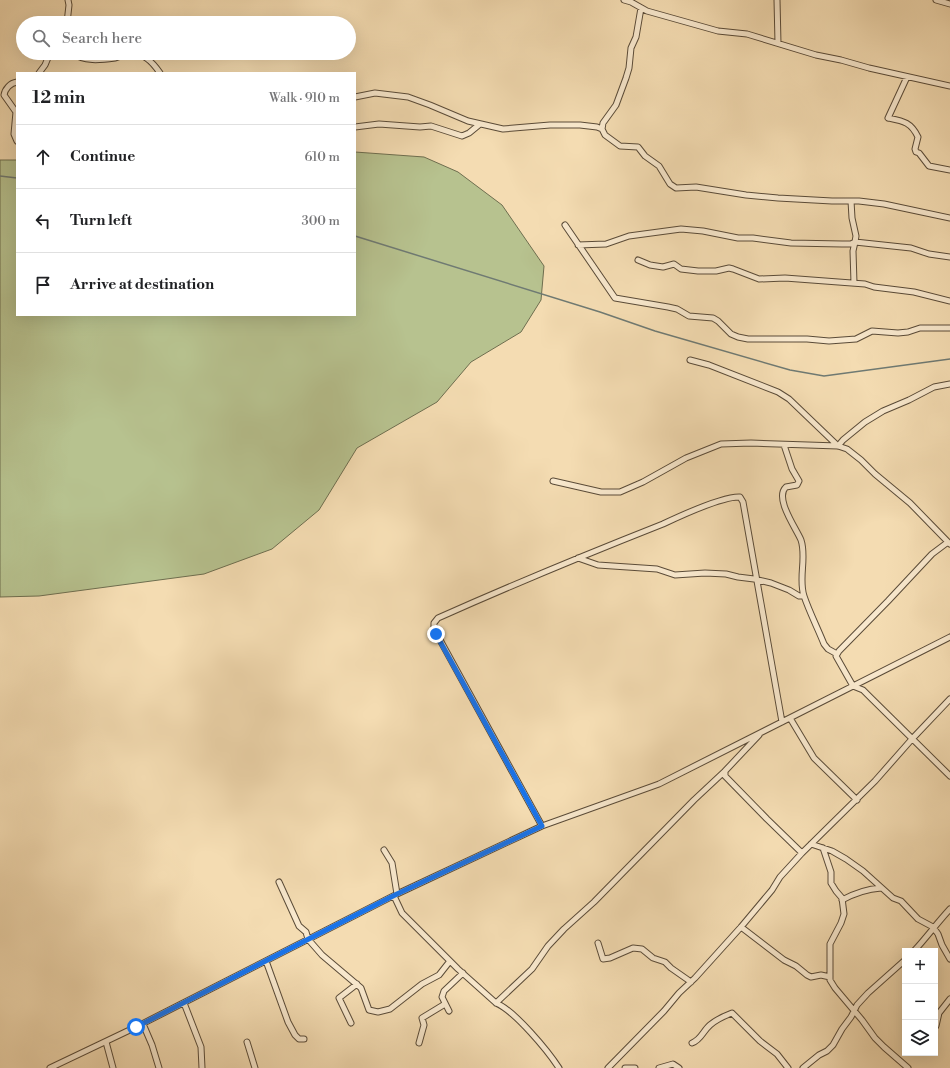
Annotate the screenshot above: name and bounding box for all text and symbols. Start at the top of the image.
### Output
search box [16,16,356,60]
icon: search [30,27,52,49]
text: Search here [62,29,142,48]
text: 12 min [32,87,85,109]
text: Walk · 910 m [269,90,340,106]
icon: ahead [32,146,54,168]
text: Continue [70,147,135,166]
text: 610 m [305,149,340,165]
icon: left [32,210,54,232]
text: Turn left [70,211,132,230]
text: 300 m [302,213,340,229]
icon: arrive [32,274,54,296]
text: Arrive at destination [70,275,214,294]
route end [427,625,445,643]
map controls [902,948,938,1056]
button: + [902,948,938,984]
button: − [902,984,938,1020]
route start [127,1018,145,1036]
button: layers [902,1020,938,1056]

